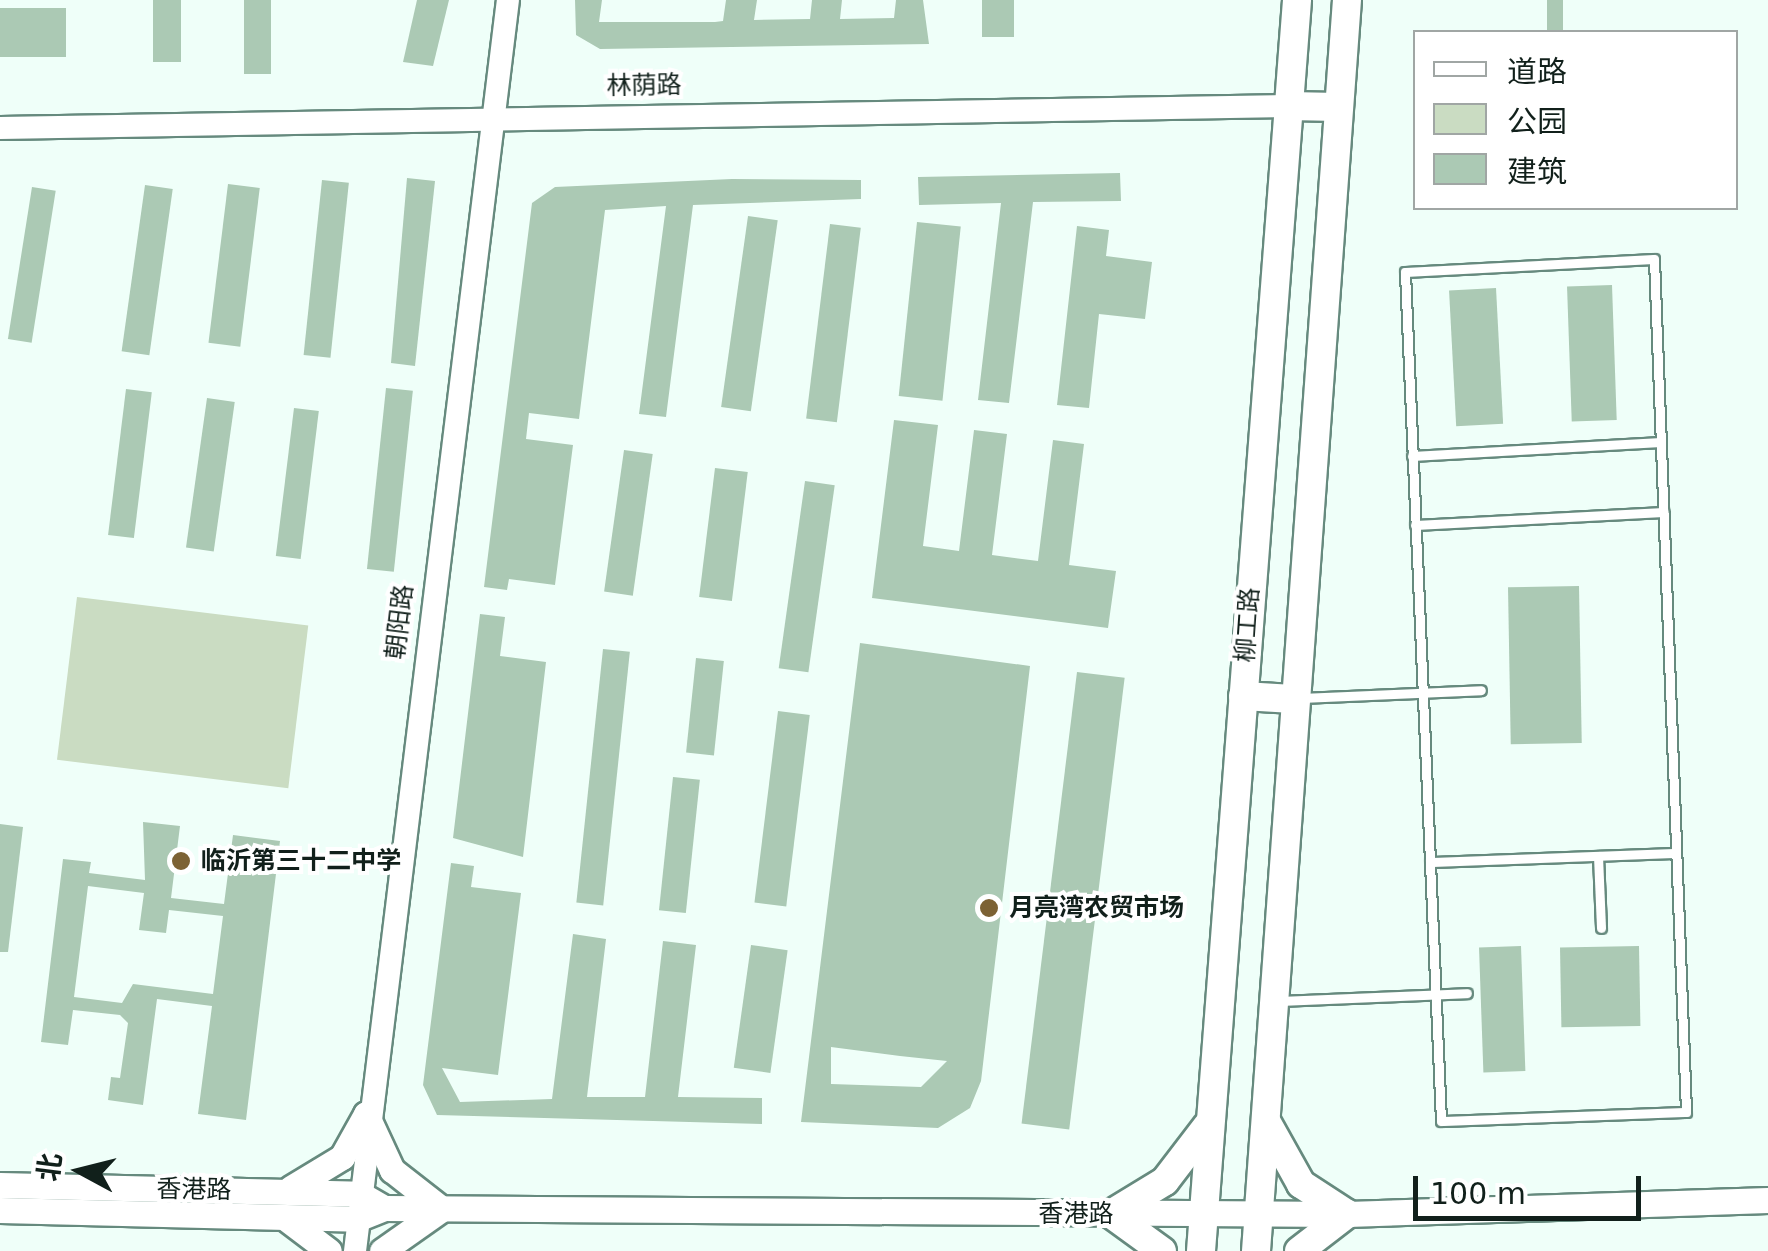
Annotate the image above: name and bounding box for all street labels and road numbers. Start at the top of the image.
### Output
street label: 林荫路 [606,70,682,102]
street label: 朝阳路 [381,583,419,661]
street label: 柳工路 [1230,587,1266,663]
street label: 香港路 [156,1174,232,1206]
street label: 香港路 [1039,1199,1113,1229]

